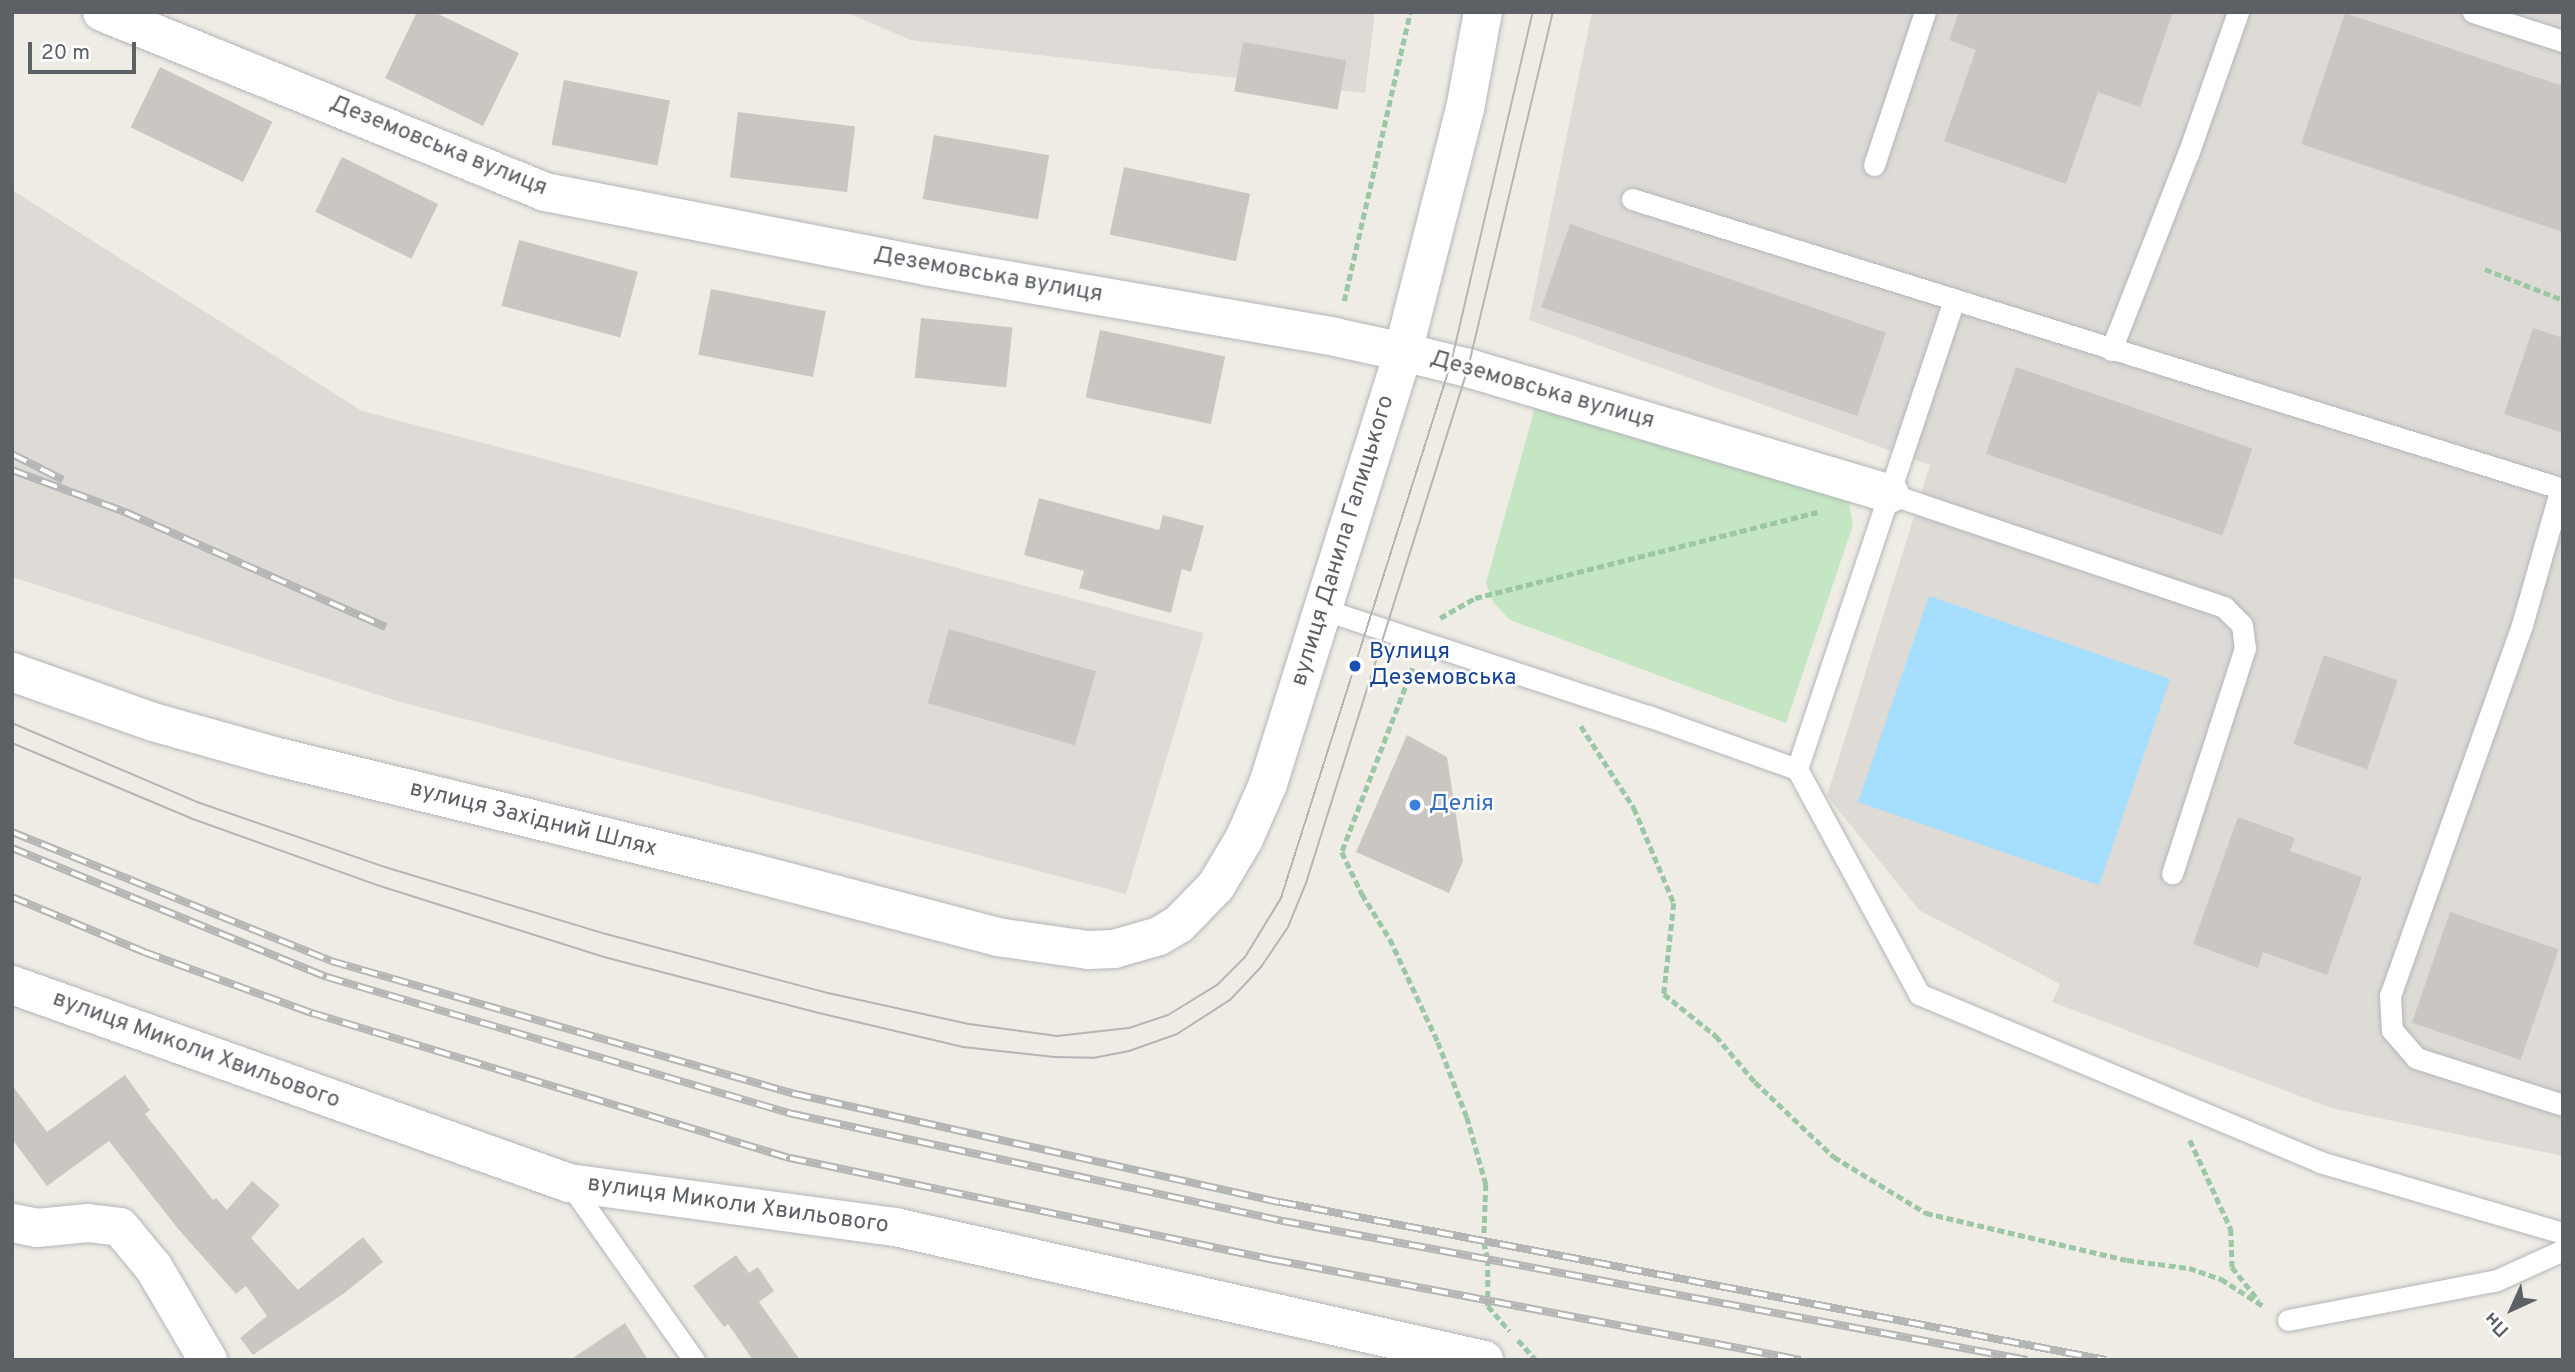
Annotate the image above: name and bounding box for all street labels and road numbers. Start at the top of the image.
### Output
street label: Деземовська вулиця [325,91,551,203]
street label: Деземовська вулиця [871,242,1105,310]
street label: Деземовська вулиця [1427,346,1657,436]
street label: вулиця Данила Галицького [1287,392,1401,690]
street label: вулиця Західний Шлях [407,776,659,864]
street label: вулиця Миколи Хвильового [48,986,344,1116]
street label: вулиця Миколи Хвильового [586,1171,890,1241]

